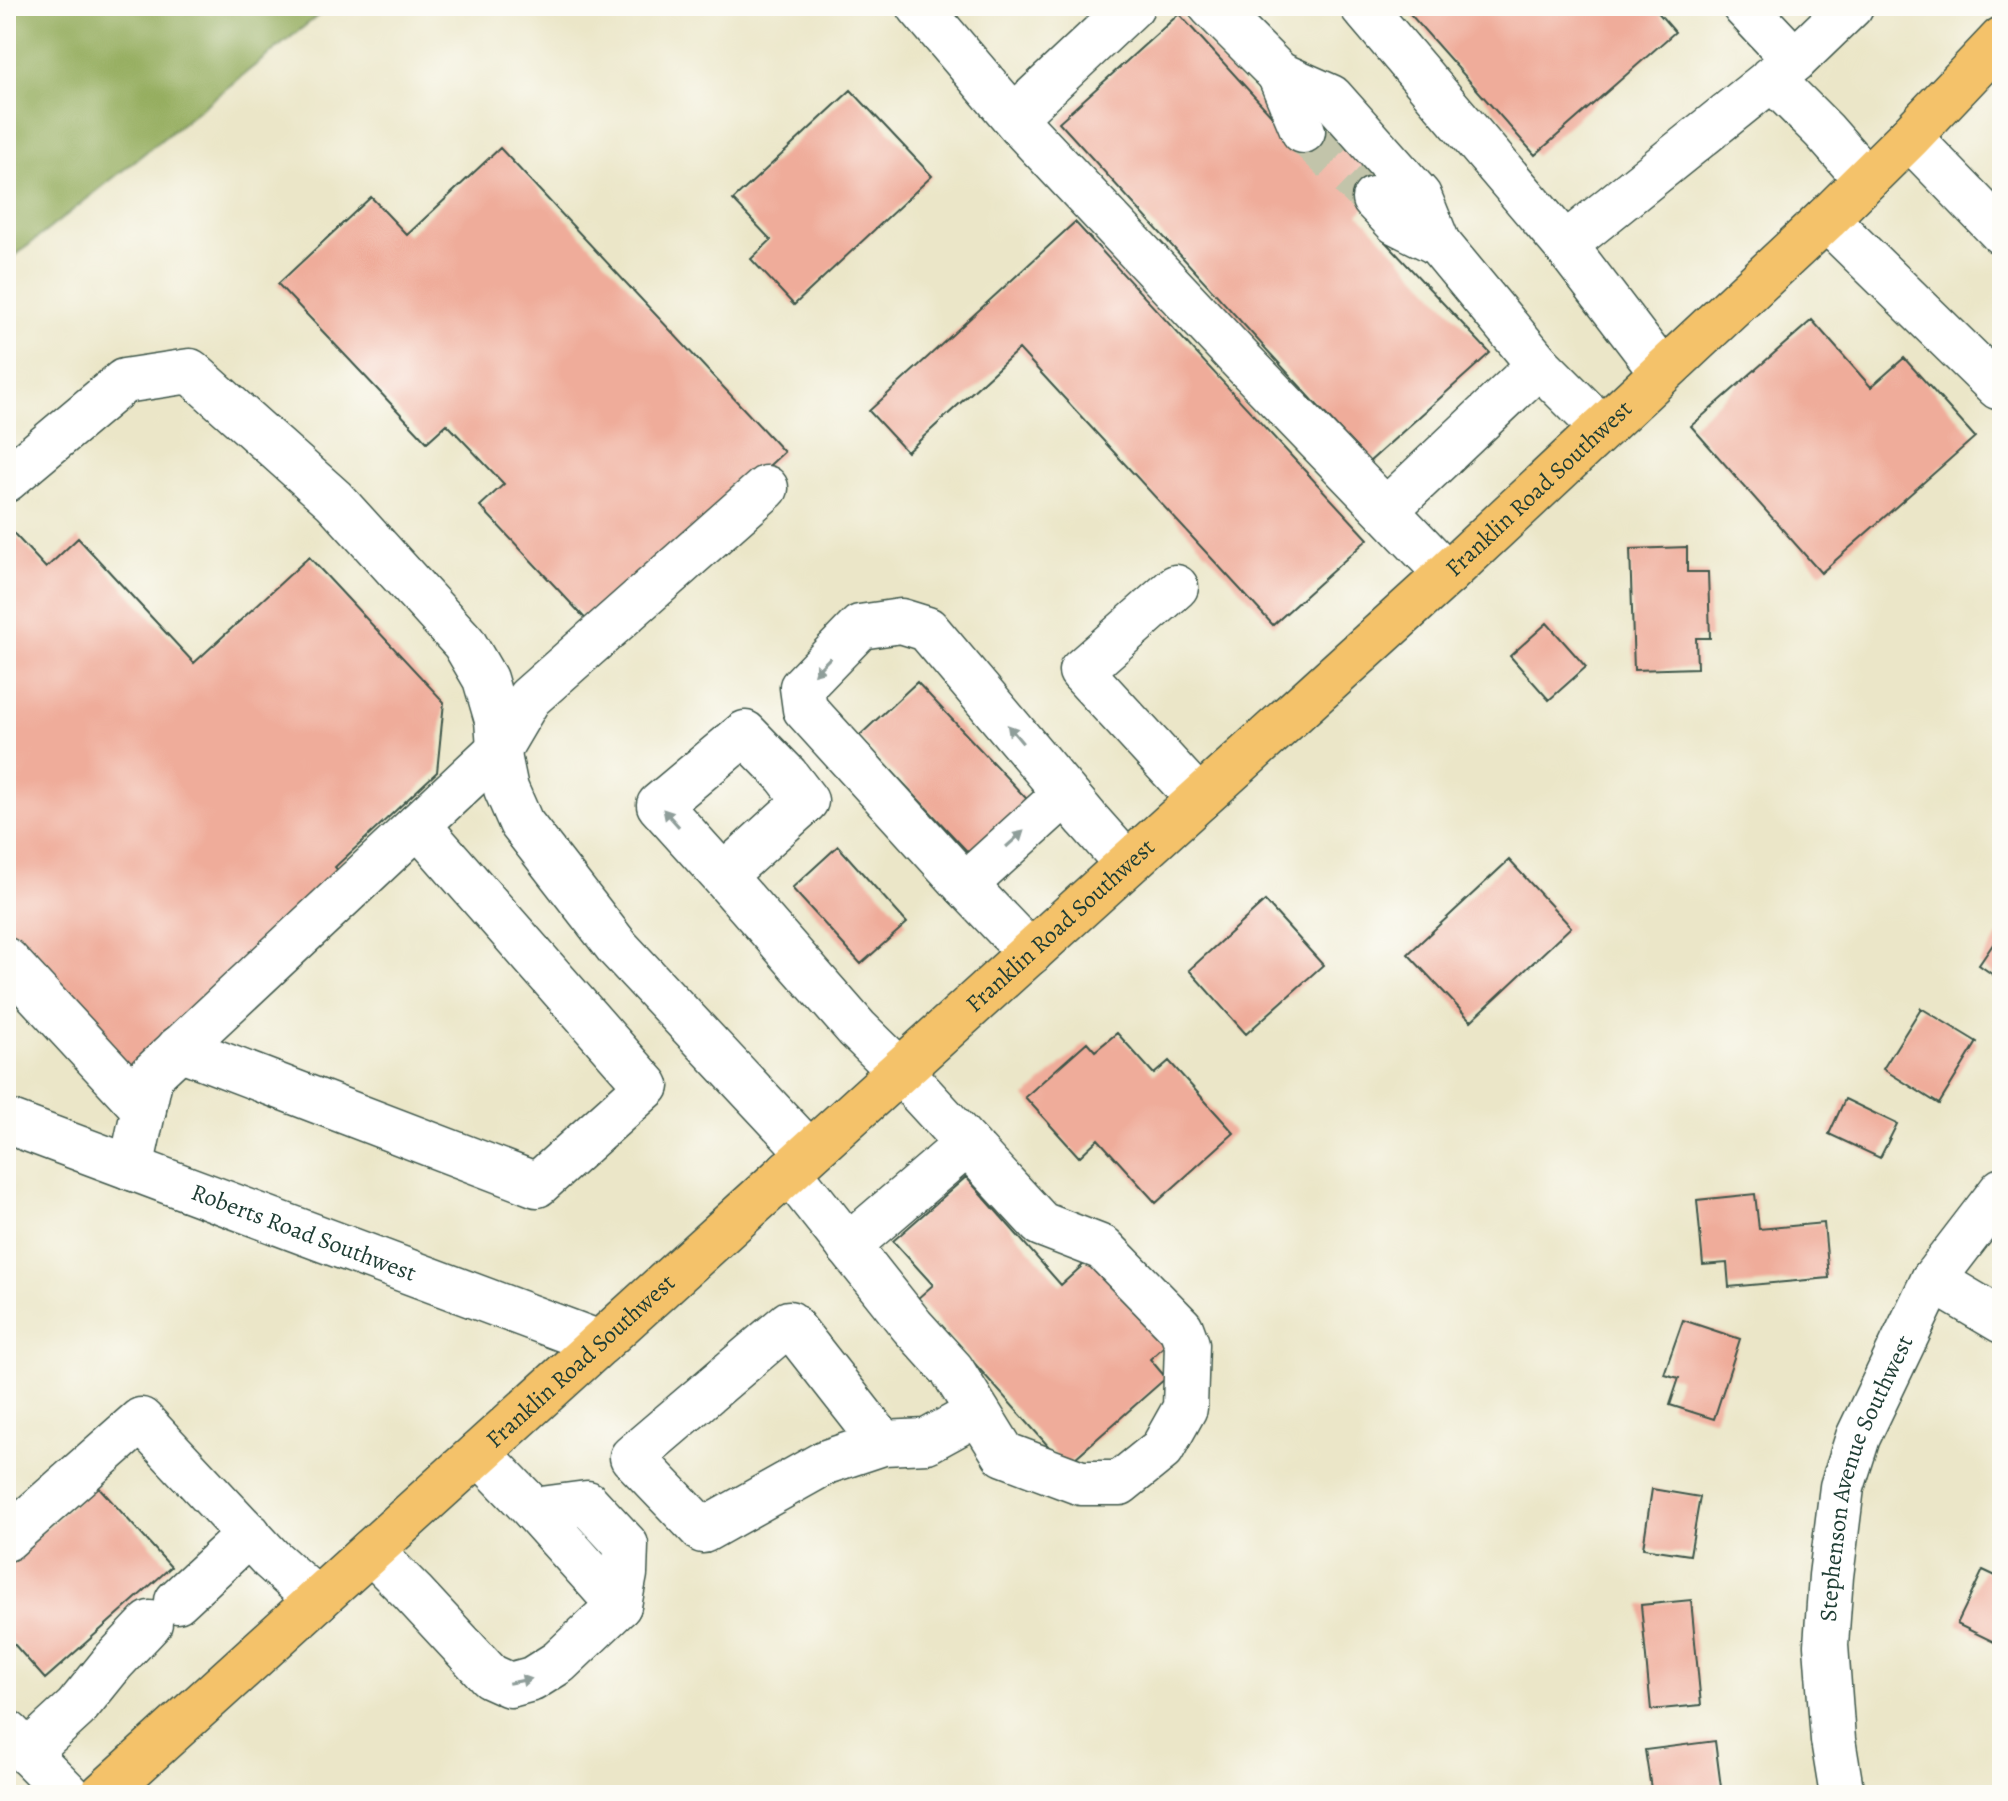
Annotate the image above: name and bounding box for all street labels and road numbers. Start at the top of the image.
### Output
street label: Franklin Road Southwest [1438,393,1639,584]
street label: Franklin Road Southwest [959,831,1162,1019]
street label: Roberts Road Southwest [187,1176,421,1289]
street label: Franklin Road Southwest [479,1267,682,1455]
street label: Stephenson Avenue Southwest [1812,1330,1920,1623]

